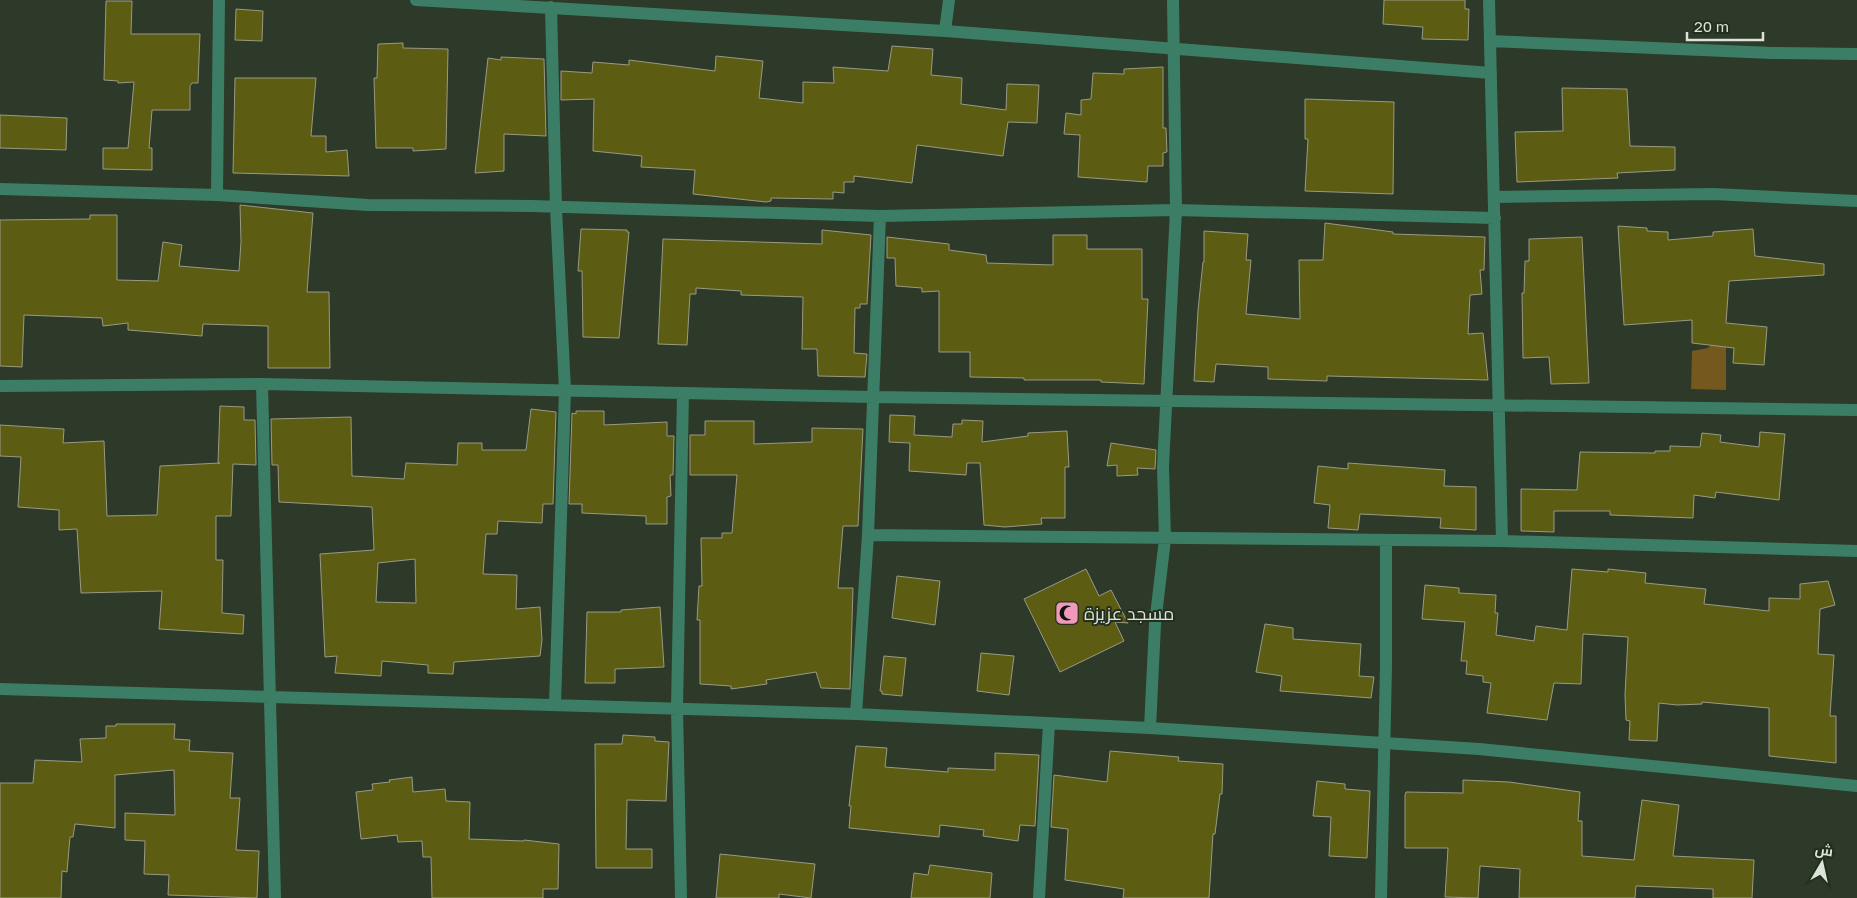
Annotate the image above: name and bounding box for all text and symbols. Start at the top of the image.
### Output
scale bar [1687,10,1763,42]
text: 20 m [1694,17,1729,35]
mosque icon: مسجد عزيزة [1054,600,1080,626]
place label: مسجد عزيزة [1084,602,1174,625]
north arrow [1797,838,1847,888]
text: ش [1814,840,1834,860]

